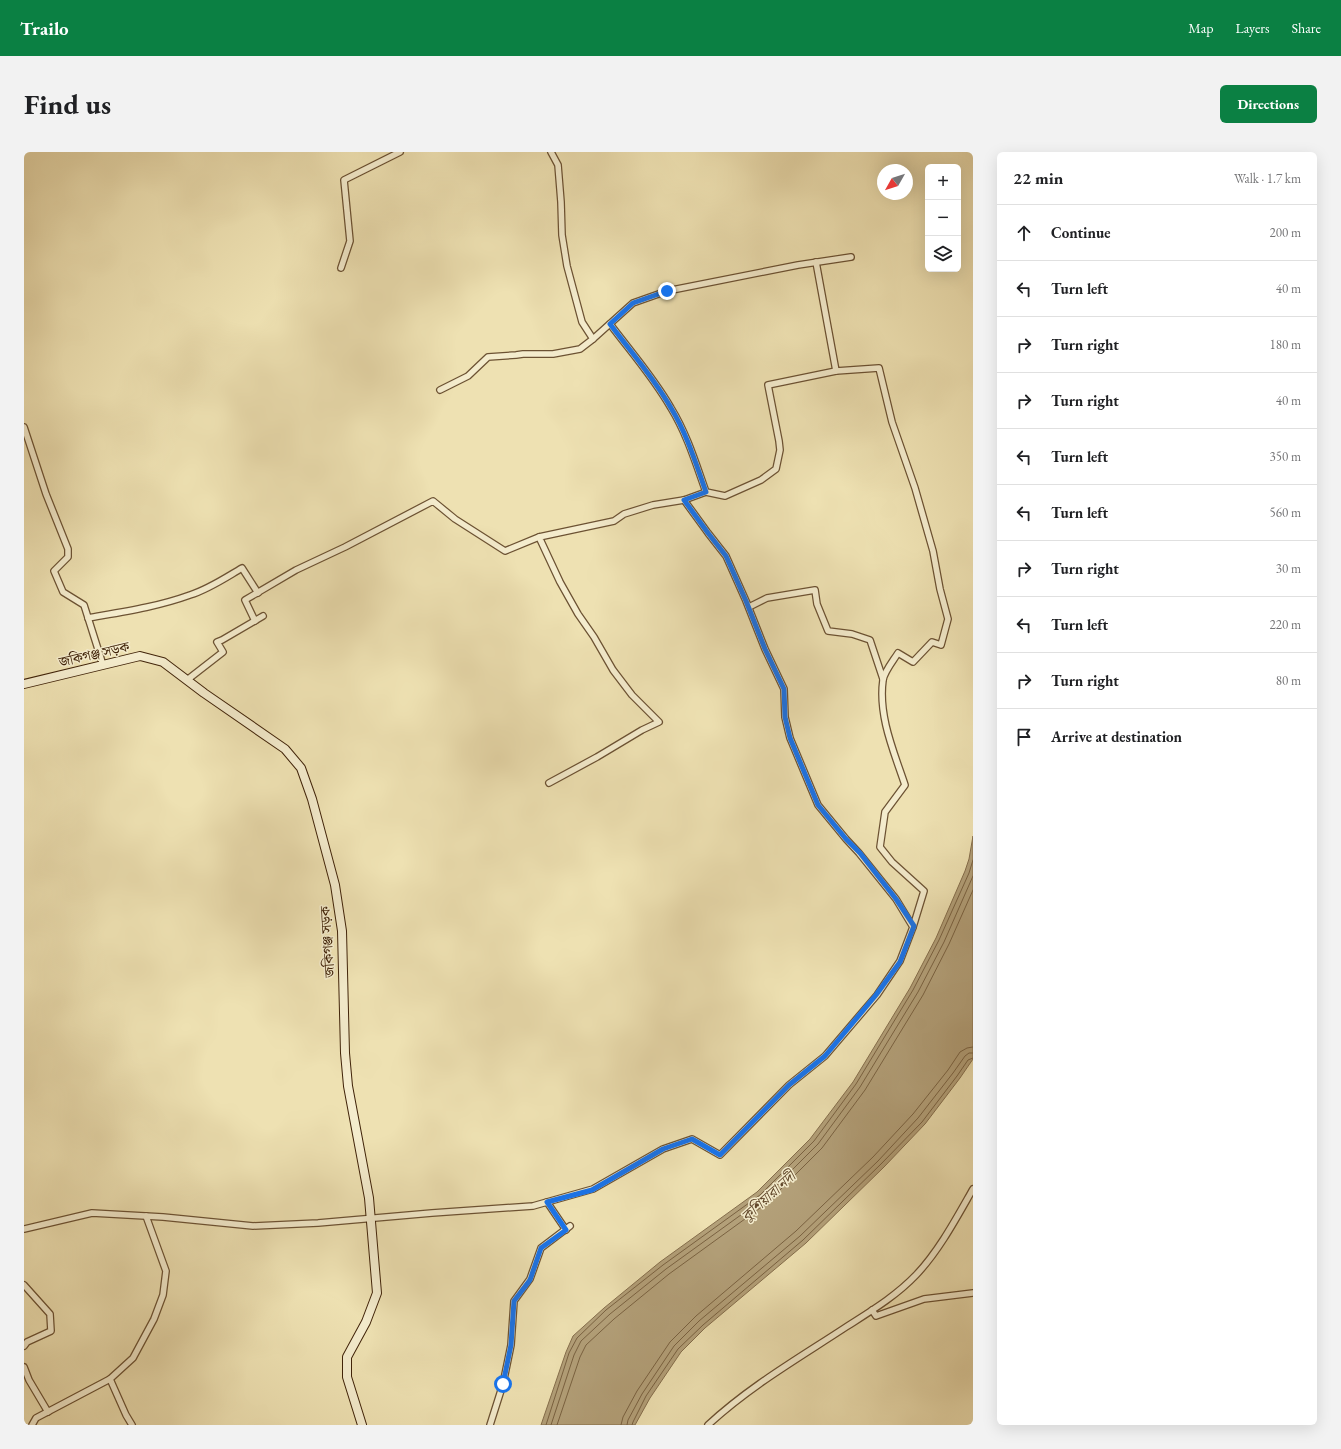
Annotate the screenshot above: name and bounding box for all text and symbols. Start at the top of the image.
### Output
text: Trailo [20,16,69,41]
text: Map [1188,19,1213,37]
text: Layers [1235,19,1270,37]
text: Share [1292,19,1321,37]
button: Directions [1220,85,1317,123]
text: Find us [24,86,111,122]
north arrow [877,164,913,200]
map controls [925,164,961,272]
button: + [925,164,961,200]
text: 22 min [1013,167,1063,189]
text: Walk · 1.7 km [1234,170,1301,187]
button: − [925,200,961,236]
icon: ahead [1013,222,1035,244]
text: Continue [1051,223,1111,242]
text: 200 m [1270,224,1301,241]
button: layers [925,236,961,272]
icon: left [1013,278,1035,300]
text: Turn left [1051,279,1108,298]
text: 40 m [1276,280,1301,297]
route end [658,282,676,300]
icon: right [1013,334,1035,356]
text: Turn right [1051,335,1119,354]
text: 180 m [1270,336,1301,353]
icon: right [1013,390,1035,412]
text: Turn right [1051,391,1119,410]
text: 40 m [1276,392,1301,409]
icon: left [1013,446,1035,468]
text: Turn left [1051,447,1108,466]
text: 350 m [1270,448,1301,465]
icon: left [1013,502,1035,524]
text: Turn left [1051,503,1108,522]
text: 560 m [1270,504,1301,521]
icon: right [1013,558,1035,580]
text: Turn right [1051,559,1119,578]
text: 30 m [1276,560,1301,577]
icon: left [1013,614,1035,636]
text: Turn left [1051,615,1108,634]
text: 220 m [1270,616,1301,633]
street label: জকিগঞ্জ সড়ক [56,637,132,671]
icon: right [1013,670,1035,692]
text: Turn right [1051,671,1119,690]
text: 80 m [1276,672,1301,689]
icon: arrive [1013,726,1035,748]
text: Arrive at destination [1051,727,1182,746]
street label: জকিগঞ্জ সড়ক [315,905,339,979]
water label: কুশিয়ারা নদী [737,1165,801,1226]
route start [494,1375,512,1393]

